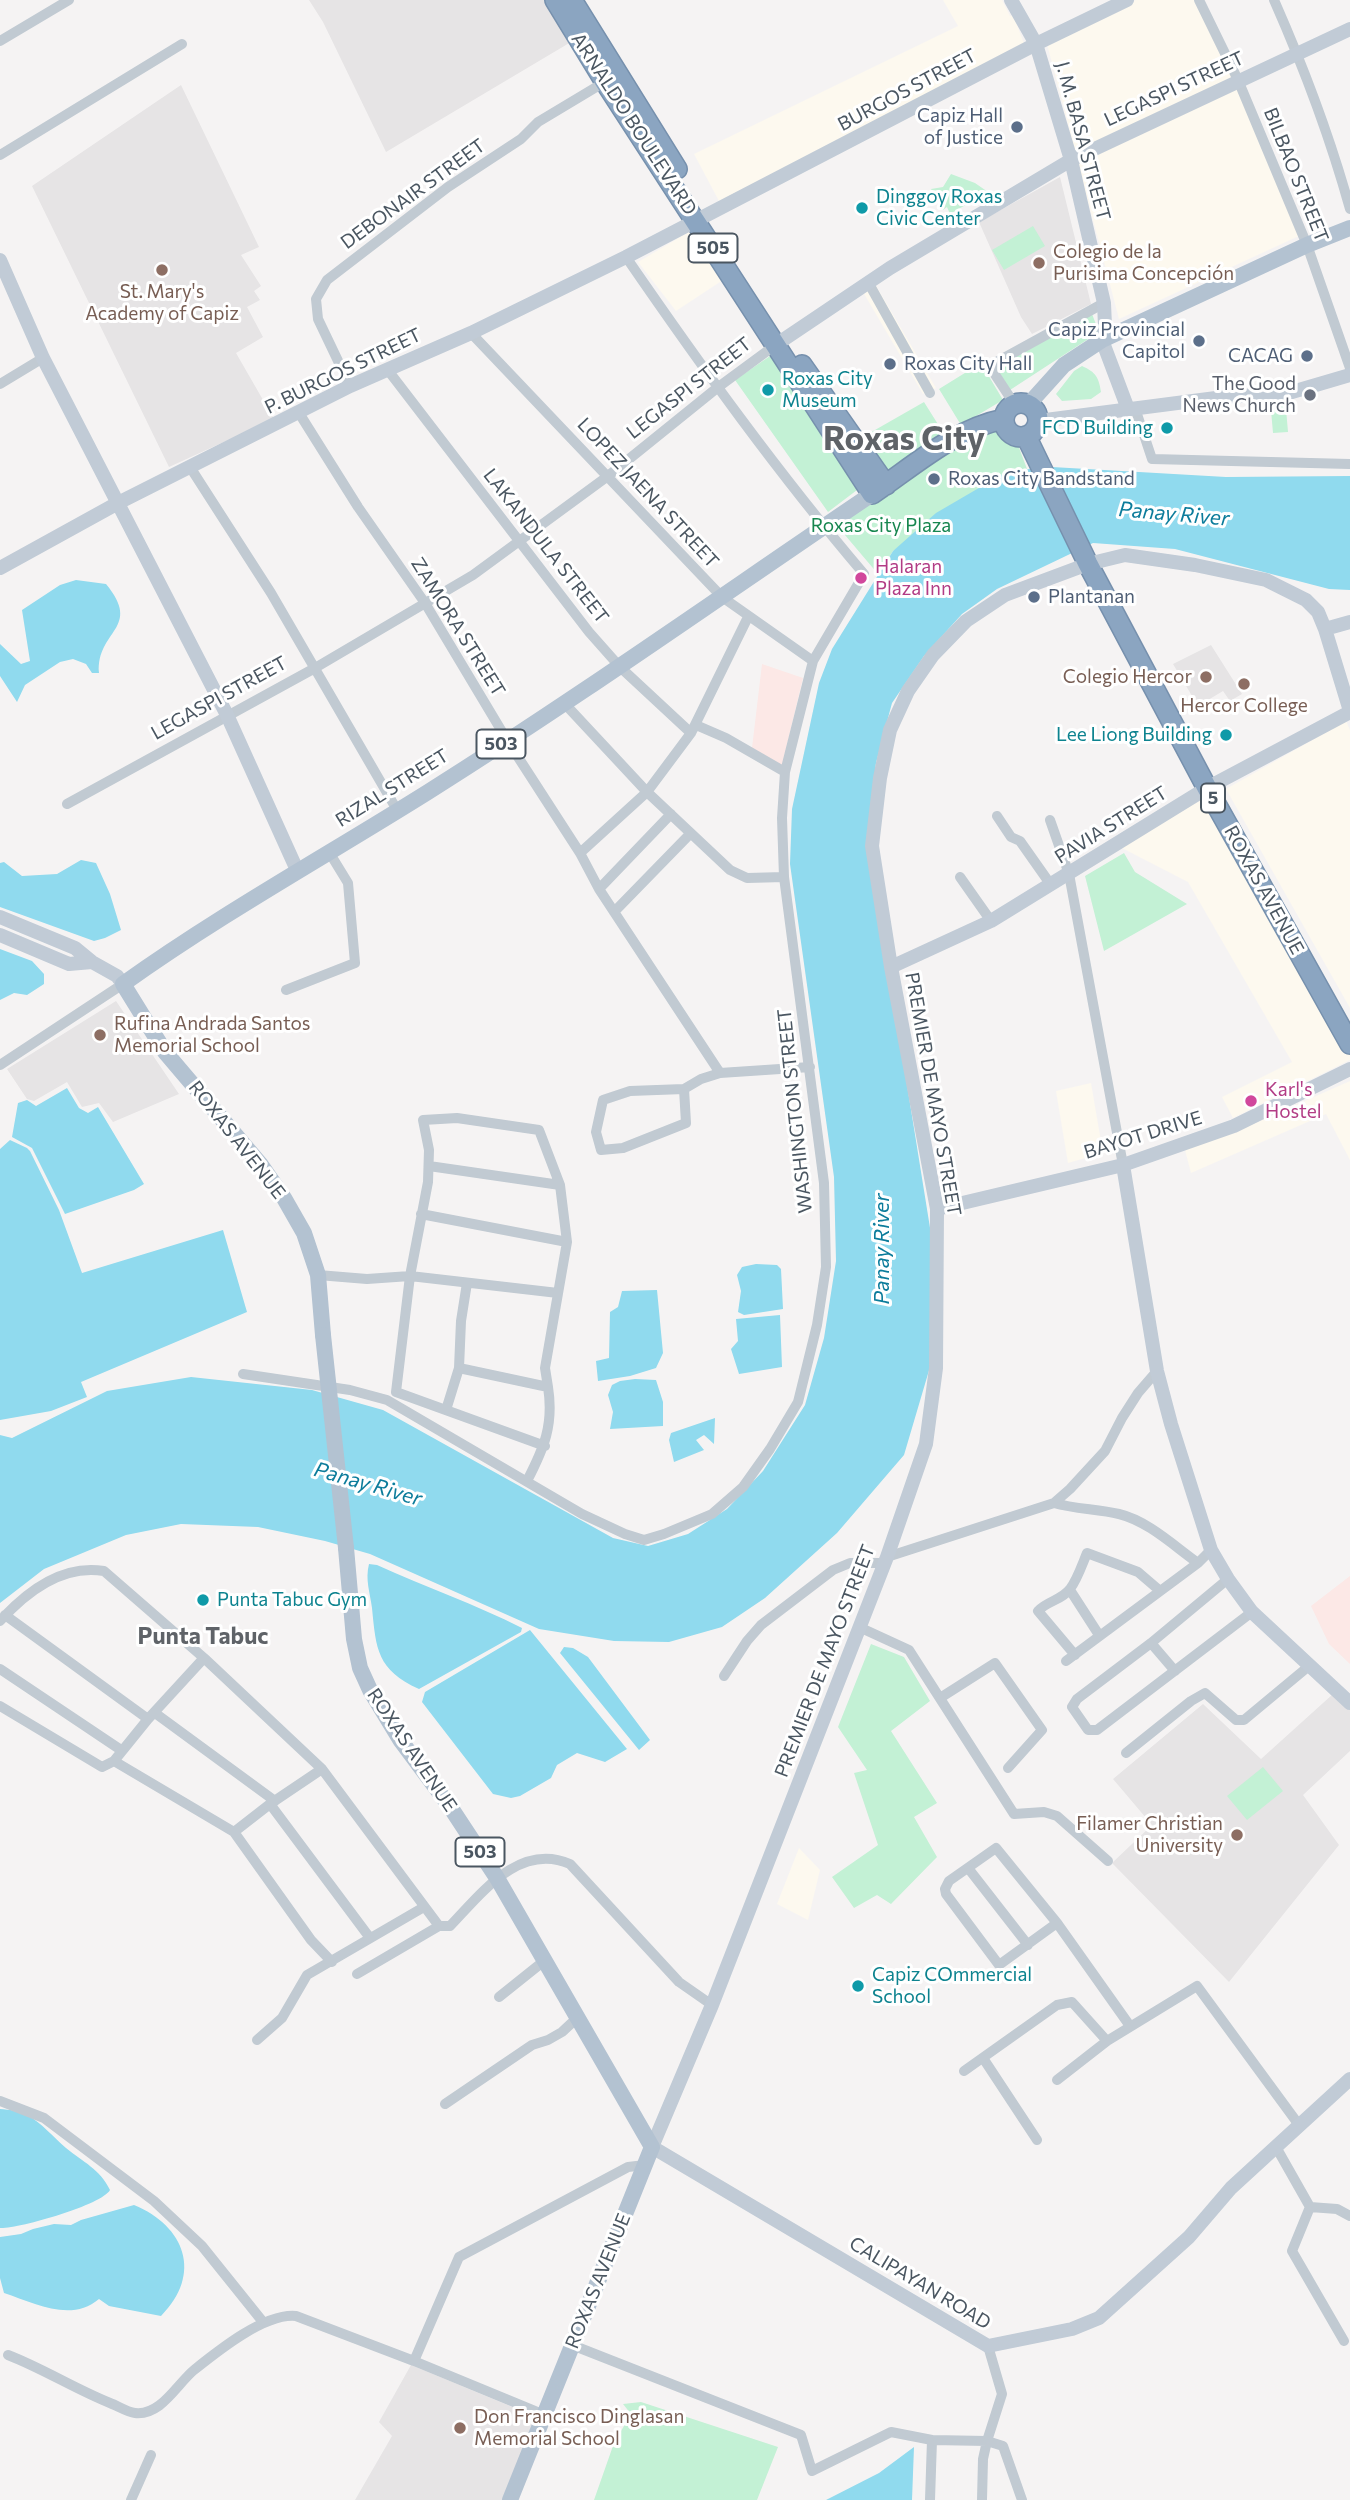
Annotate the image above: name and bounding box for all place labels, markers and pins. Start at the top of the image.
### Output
place label: Capiz Hall of Justice [917,105,1003,149]
marker: Capiz Hall of Justice [1009,119,1025,135]
place label: Dinggoy Roxas Civic Center [876,186,1002,230]
marker: Dinggoy Roxas Civic Center [854,200,870,216]
place label: Colegio de la Purisima Concepción [1053,241,1234,285]
marker: Colegio de la Purisima Concepción [1031,255,1047,271]
marker: St. Mary's Academy of Capiz [154,262,170,278]
place label: St. Mary's Academy of Capiz [85,281,239,325]
place label: Capiz Provincial Capitol [1048,319,1185,363]
marker: Capiz Provincial Capitol [1191,333,1207,349]
place label: CACAG [1228,345,1293,367]
marker: CACAG [1299,348,1315,364]
place label: Roxas City Hall [904,353,1032,375]
marker: Roxas City Hall [882,356,898,372]
place label: Roxas City Museum [782,368,873,412]
place label: The Good News Church [1182,373,1296,417]
marker: Roxas City Museum [760,382,776,398]
marker: The Good News Church [1302,387,1318,403]
place label: FCD Building [1042,417,1153,439]
marker: FCD Building [1159,420,1175,436]
place label: Roxas City Bandstand [948,468,1135,490]
marker: Roxas City Bandstand [926,471,942,487]
place label: Halaran Plaza Inn [875,556,952,600]
marker: Halaran Plaza Inn [853,570,869,586]
place label: Plantanan [1048,586,1135,608]
marker: Plantanan [1026,589,1042,605]
place label: Colegio Hercor [1063,666,1192,688]
marker: Colegio Hercor [1198,669,1214,685]
marker: Hercor College [1236,676,1252,692]
place label: Hercor College [1180,695,1308,717]
place label: Lee Liong Building [1056,724,1212,746]
marker: Lee Liong Building [1218,727,1234,743]
place label: Rufina Andrada Santos Memorial School [114,1013,310,1057]
marker: Rufina Andrada Santos Memorial School [92,1027,108,1043]
place label: Karl's Hostel [1265,1079,1321,1123]
marker: Karl's Hostel [1243,1093,1259,1109]
place label: Punta Tabuc Gym [217,1589,367,1611]
marker: Punta Tabuc Gym [195,1592,211,1608]
place label: Filamer Christian University [1076,1813,1223,1857]
marker: Filamer Christian University [1229,1827,1245,1843]
place label: Capiz COmmercial School [872,1964,1032,2008]
marker: Capiz COmmercial School [850,1978,866,1994]
place label: Don Francisco Dinglasan Memorial School [474,2406,684,2450]
marker: Don Francisco Dinglasan Memorial School [452,2420,468,2436]

